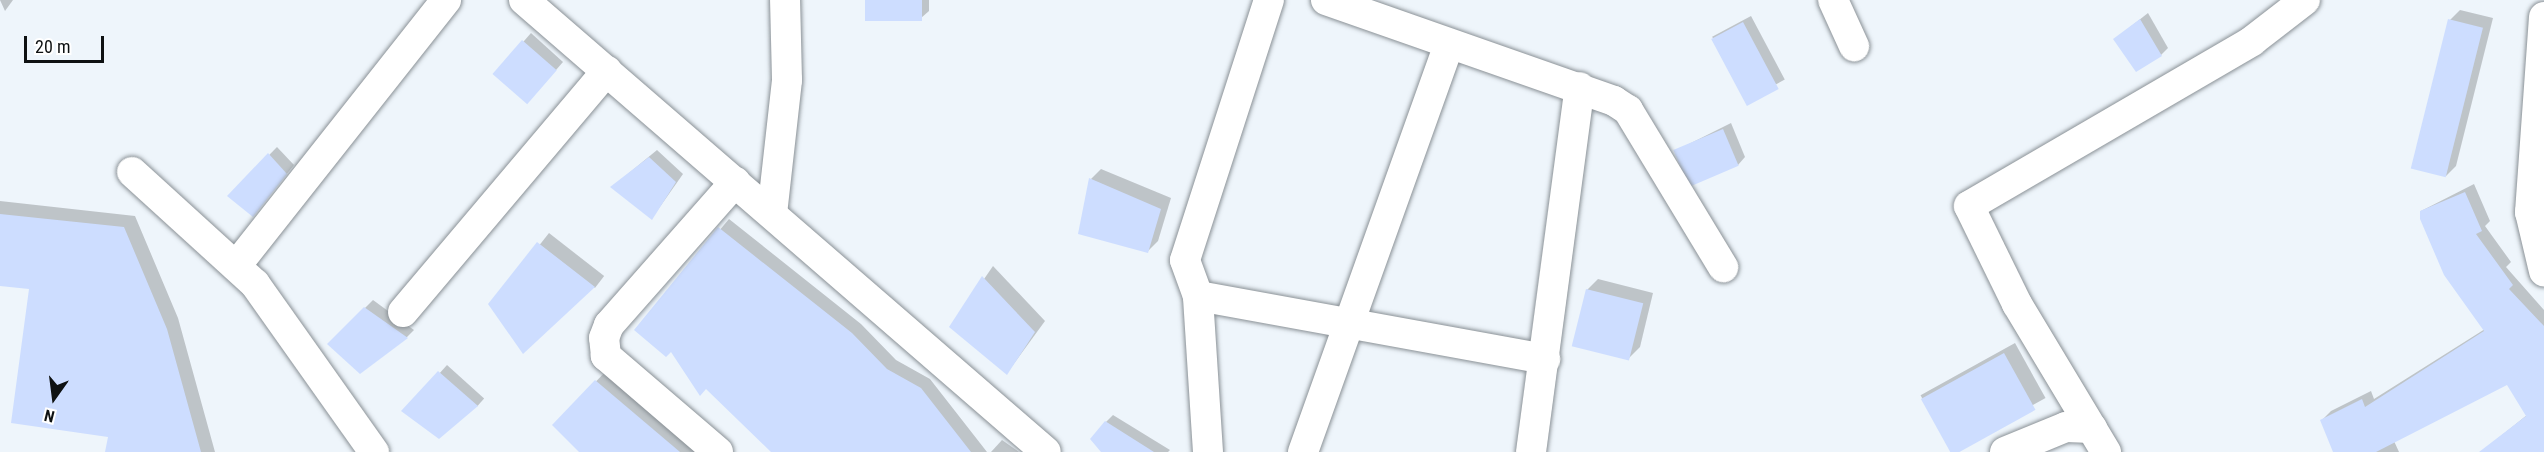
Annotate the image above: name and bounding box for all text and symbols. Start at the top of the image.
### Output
scale bar [27,24,106,62]
text: 20 m [35,36,70,57]
north arrow [24,368,84,428]
text: N [42,406,57,426]

